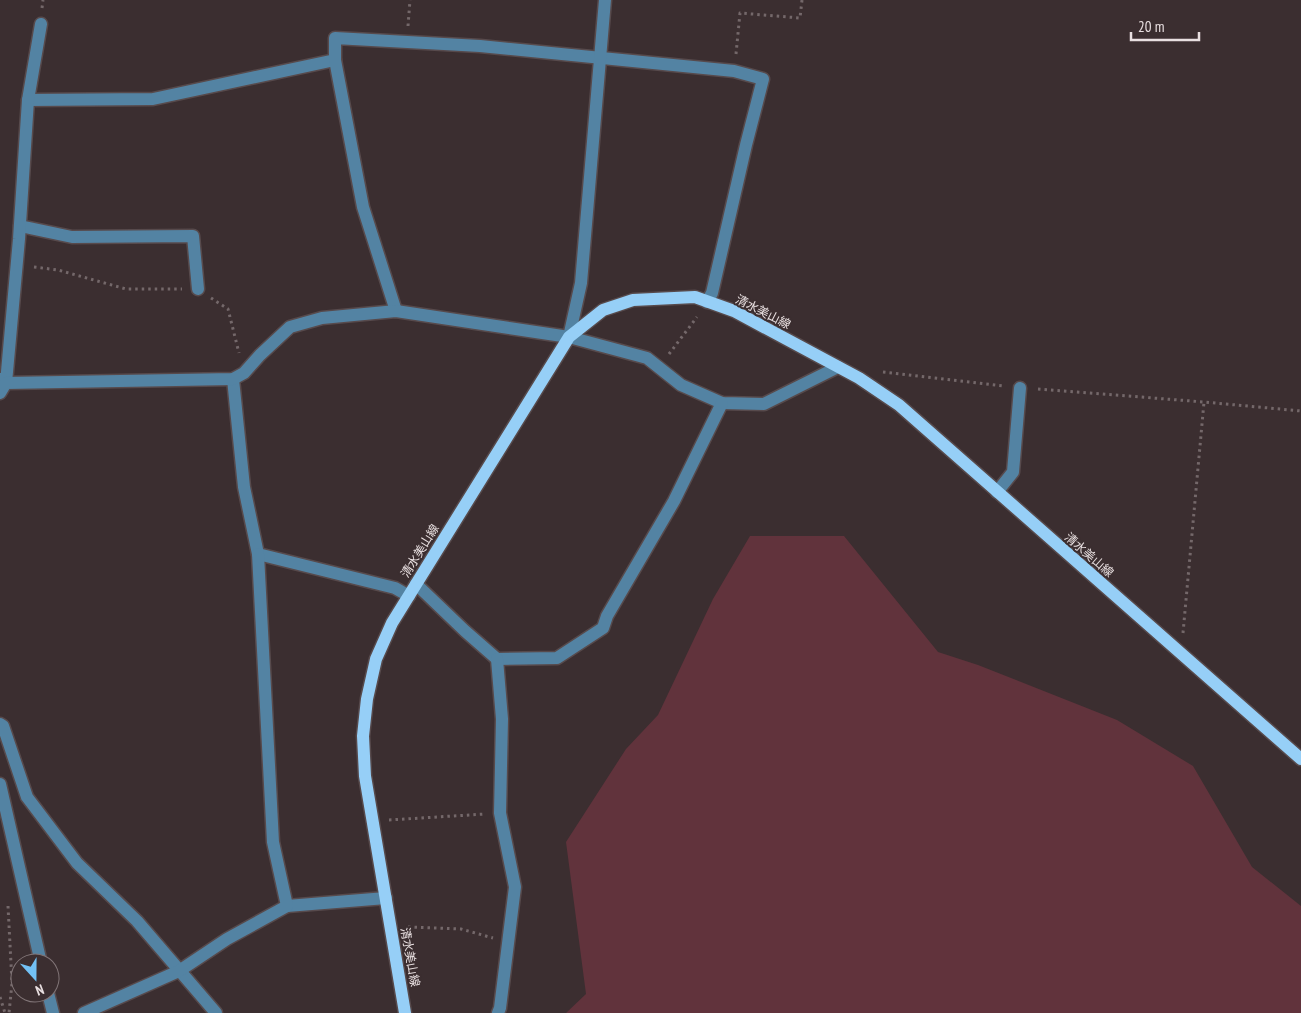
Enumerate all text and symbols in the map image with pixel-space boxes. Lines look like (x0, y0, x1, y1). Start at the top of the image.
scale bar (1131, 10, 1198, 42)
text: 20 m (1138, 17, 1164, 36)
street label: 清水美山線 (733, 291, 793, 332)
street label: 清水美山線 (397, 521, 442, 580)
street label: 清水美山線 (1062, 529, 1117, 580)
street label: 清水美山線 (398, 926, 423, 988)
north arrow (10, 953, 60, 1003)
text: N (33, 980, 46, 1000)

